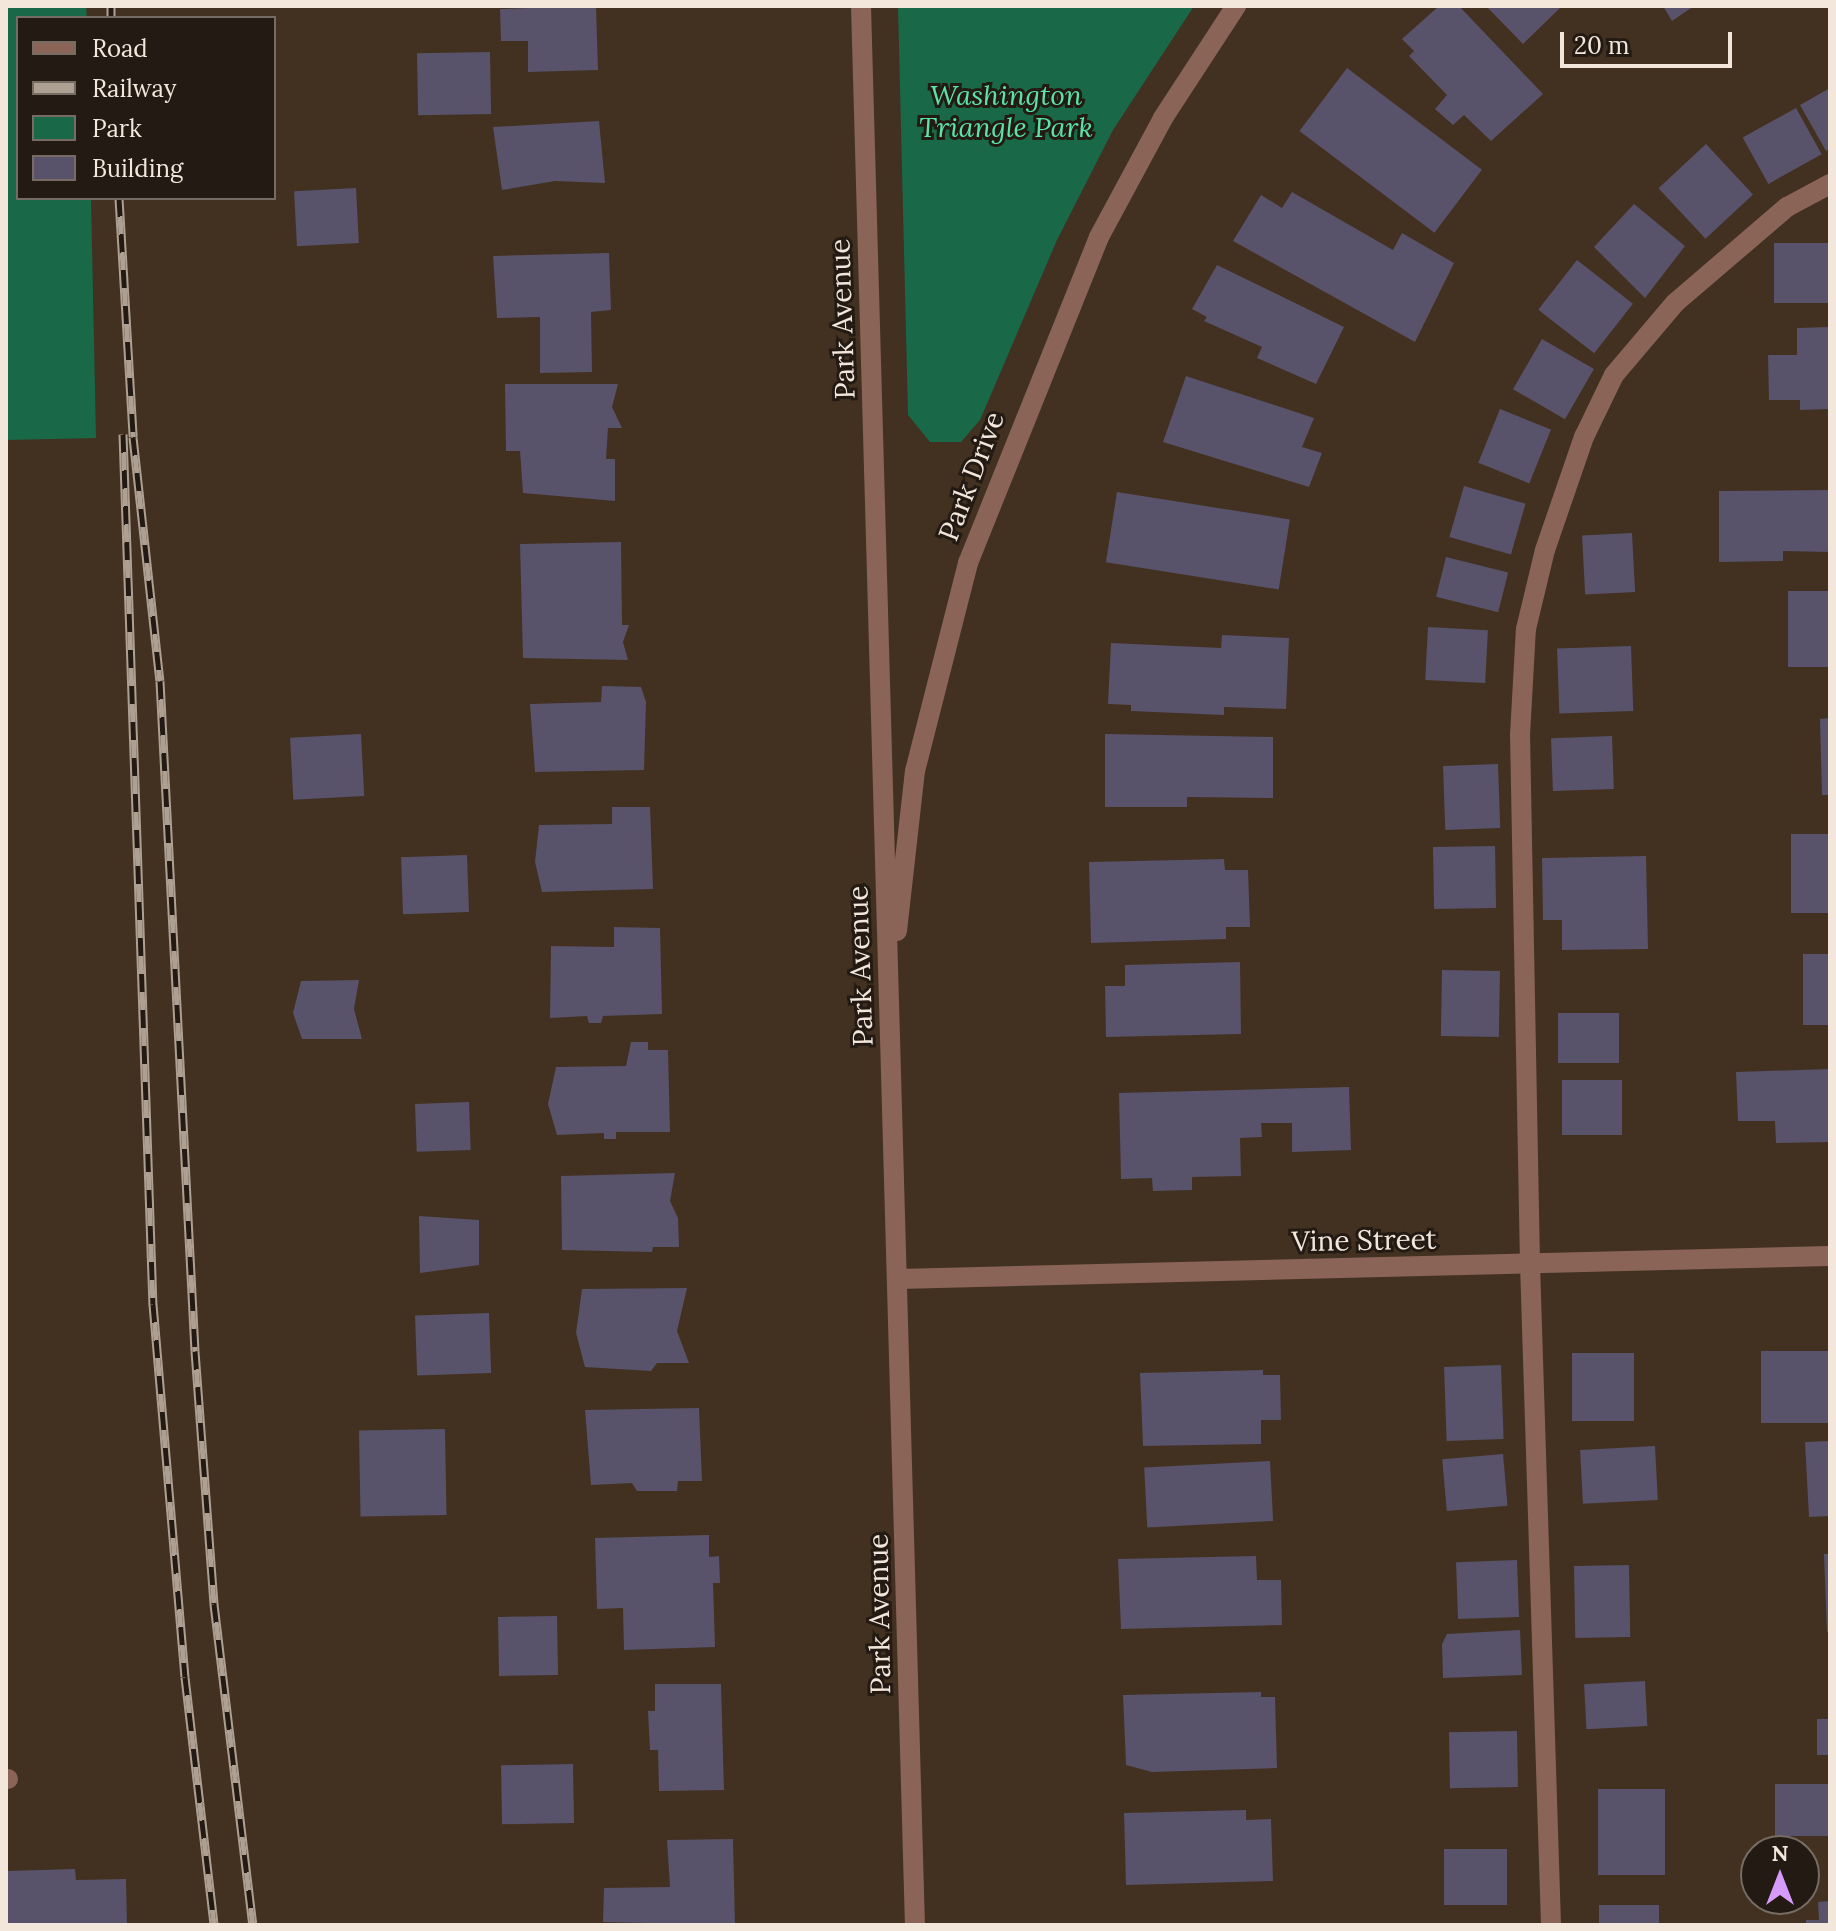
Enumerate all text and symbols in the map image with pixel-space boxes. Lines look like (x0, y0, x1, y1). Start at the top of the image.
legend (16, 16, 276, 200)
scale bar (1564, 16, 1736, 66)
text: 20 m (1574, 30, 1630, 61)
text: Road (92, 33, 148, 64)
text: Railway (92, 73, 176, 104)
park label: Washington Triangle Park (919, 78, 1093, 144)
text: Park (92, 113, 142, 144)
text: Building (92, 153, 183, 184)
street label: Park Avenue (822, 238, 862, 400)
street label: Park Drive (931, 407, 1011, 545)
street label: Park Avenue (840, 885, 880, 1047)
street label: Vine Street (1291, 1222, 1437, 1258)
street label: Park Avenue (861, 1533, 897, 1695)
north arrow (1740, 1835, 1820, 1915)
text: N (1771, 1839, 1789, 1867)

